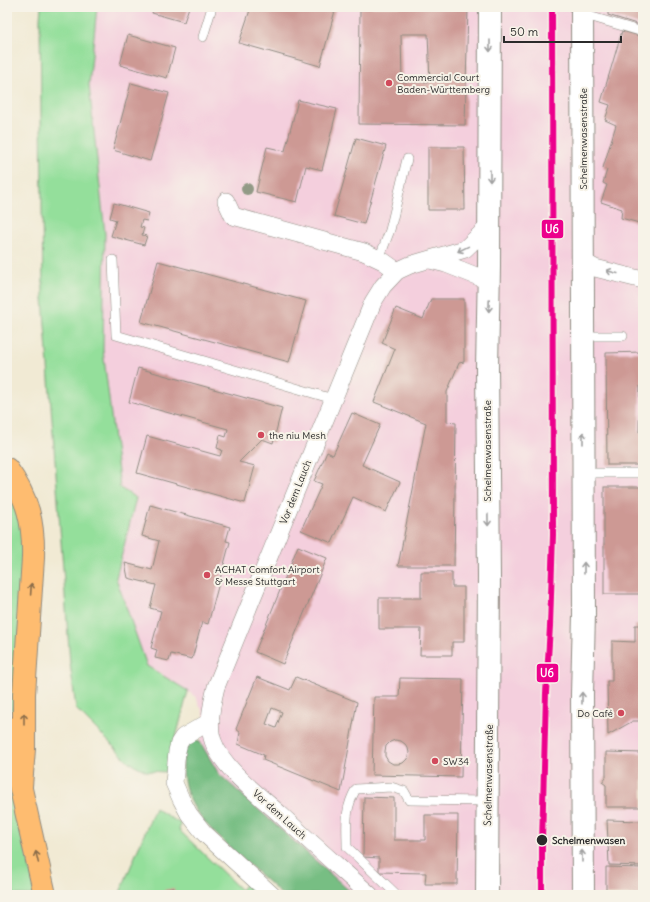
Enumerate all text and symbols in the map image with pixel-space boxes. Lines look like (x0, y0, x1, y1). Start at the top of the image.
scale bar (504, 18, 621, 44)
text: 50 m (510, 24, 539, 39)
one-way arrow (486, 39, 494, 52)
place label: Commercial Court Baden-Württemberg (397, 71, 490, 96)
marker: Commercial Court Baden-Württemberg (384, 78, 394, 88)
street label: Schelmenwasenstraße (577, 88, 590, 190)
one-way arrow (486, 169, 494, 182)
line badge: U6 (541, 219, 564, 239)
text: U6 (545, 222, 559, 236)
one-way arrow (457, 246, 469, 253)
one-way arrow (606, 268, 619, 276)
one-way arrow (485, 299, 492, 312)
street label: Schelmenwasenstraße (481, 400, 494, 502)
place label: the niu Mesh (269, 429, 326, 442)
marker: the niu Mesh (256, 430, 266, 440)
one-way arrow (579, 432, 587, 445)
street label: Vor dem Lauch (277, 458, 314, 526)
one-way arrow (484, 513, 492, 526)
one-way arrow (580, 562, 588, 575)
place label: ACHAT Comfort Airport & Messe Stuttgart (215, 563, 320, 588)
marker: ACHAT Comfort Airport & Messe Stuttgart (202, 570, 212, 580)
one-way arrow (28, 583, 35, 596)
line badge: U6 (536, 663, 559, 683)
text: U6 (540, 666, 554, 680)
one-way arrow (578, 692, 586, 705)
place label: Do Café (577, 707, 613, 720)
marker: Do Café (616, 708, 626, 718)
one-way arrow (20, 713, 28, 726)
street label: Schelmenwasenstraße (481, 724, 496, 826)
place label: SW34 (443, 755, 469, 768)
marker: SW34 (430, 756, 440, 766)
street label: Vor dem Lauch (250, 787, 309, 842)
marker: Schelmenwasen (535, 833, 549, 847)
place label: Schelmenwasen (552, 834, 625, 847)
one-way arrow (578, 850, 586, 863)
one-way arrow (32, 851, 40, 864)

